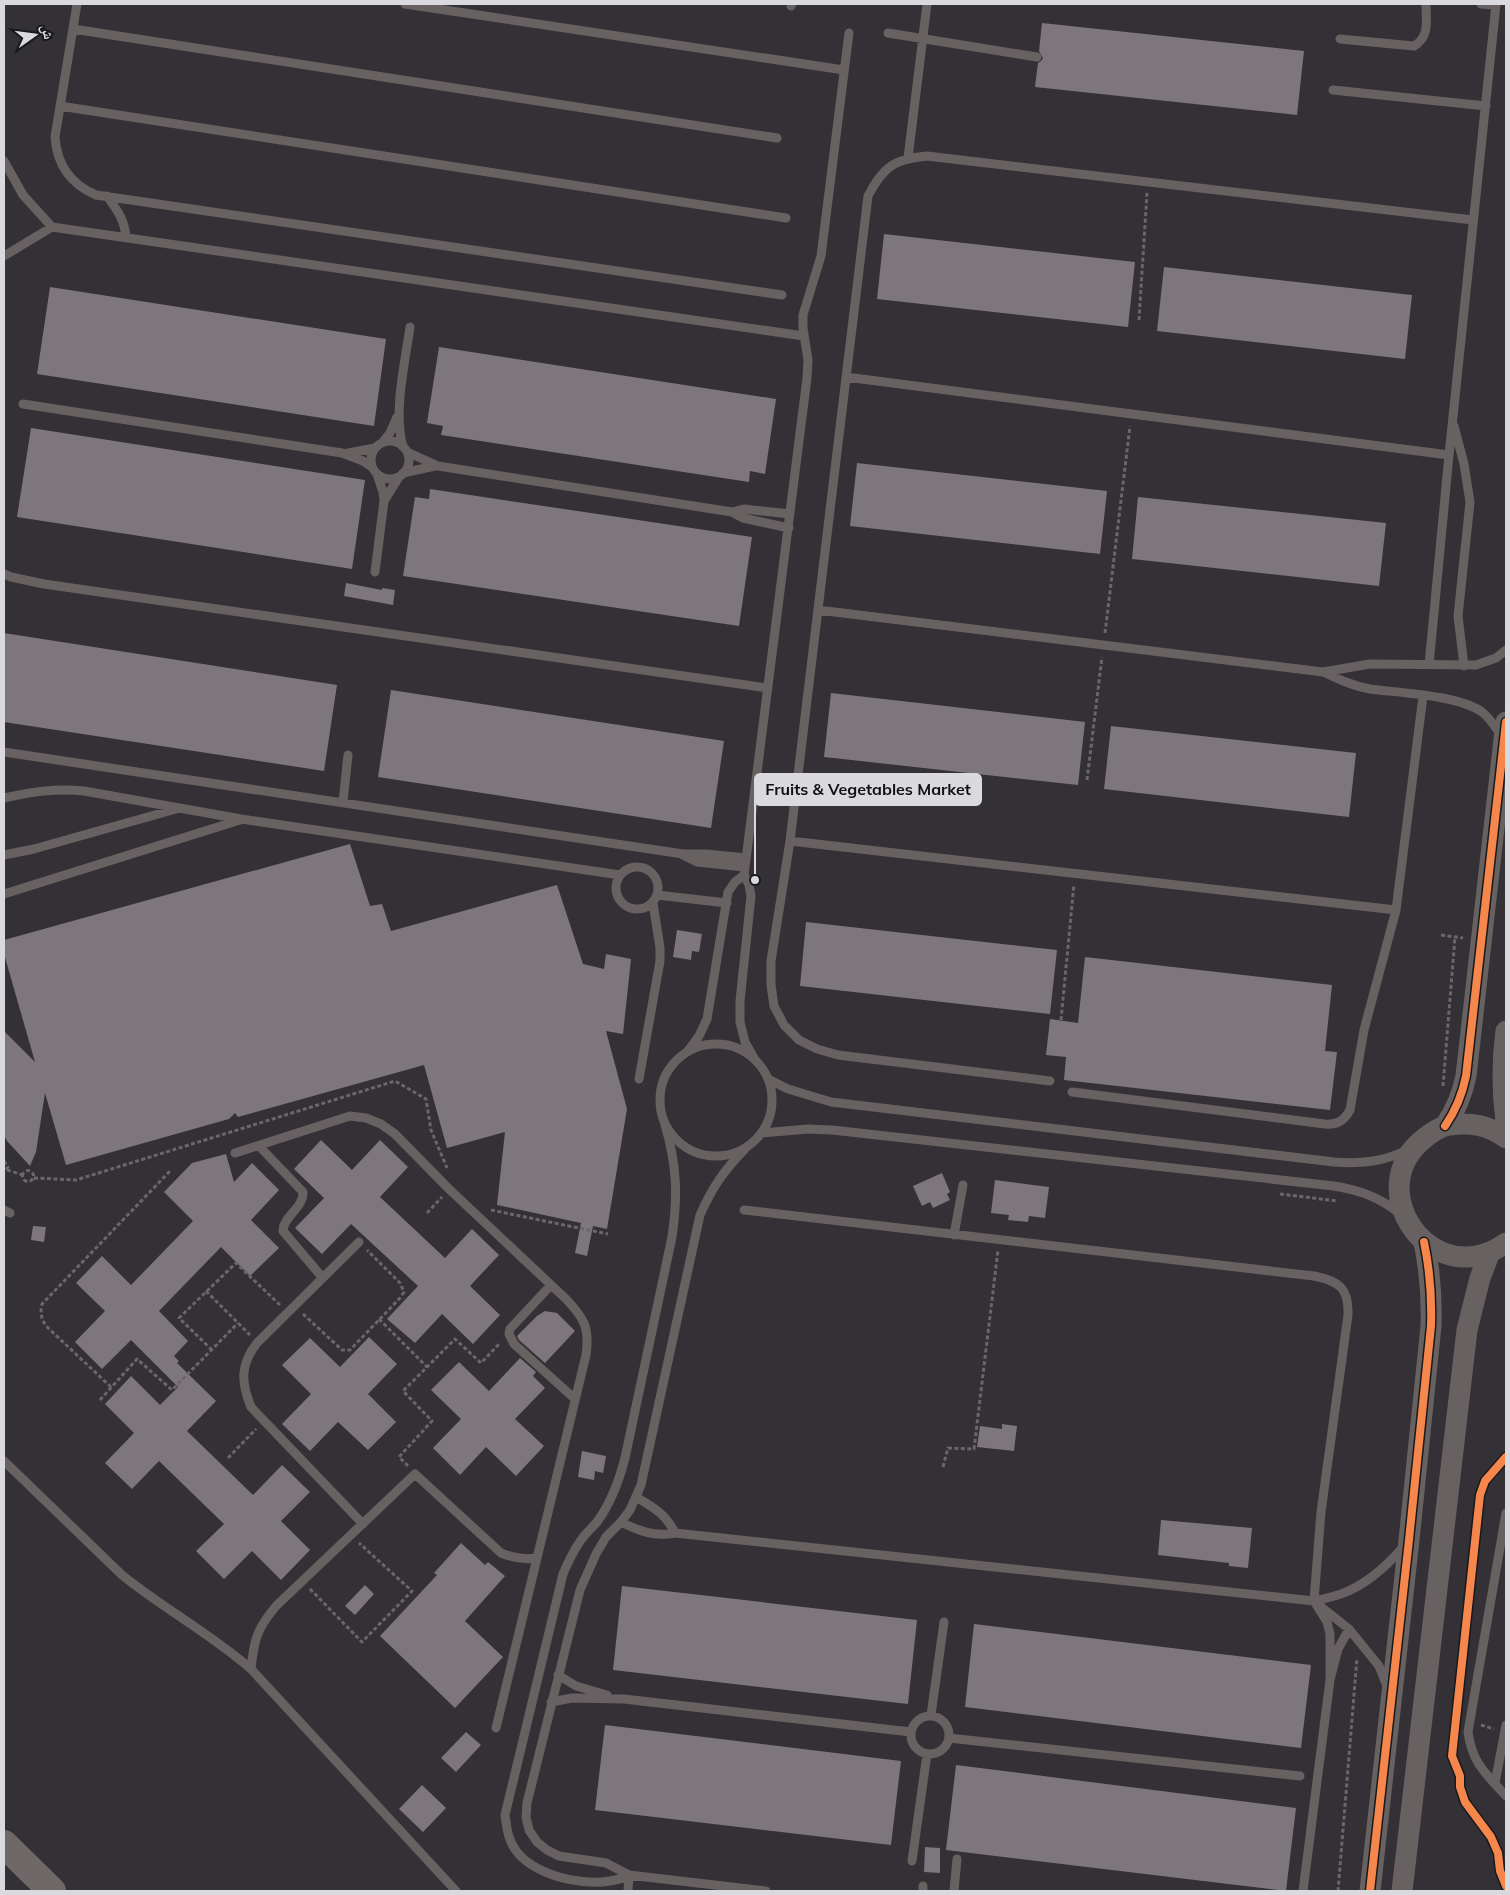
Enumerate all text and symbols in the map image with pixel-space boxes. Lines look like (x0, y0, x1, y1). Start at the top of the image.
north arrow (10, 10, 60, 60)
text: ش (37, 22, 58, 41)
callout: Fruits & Vegetables Market (755, 774, 981, 805)
text: Fruits & Vegetables Market (765, 779, 971, 799)

